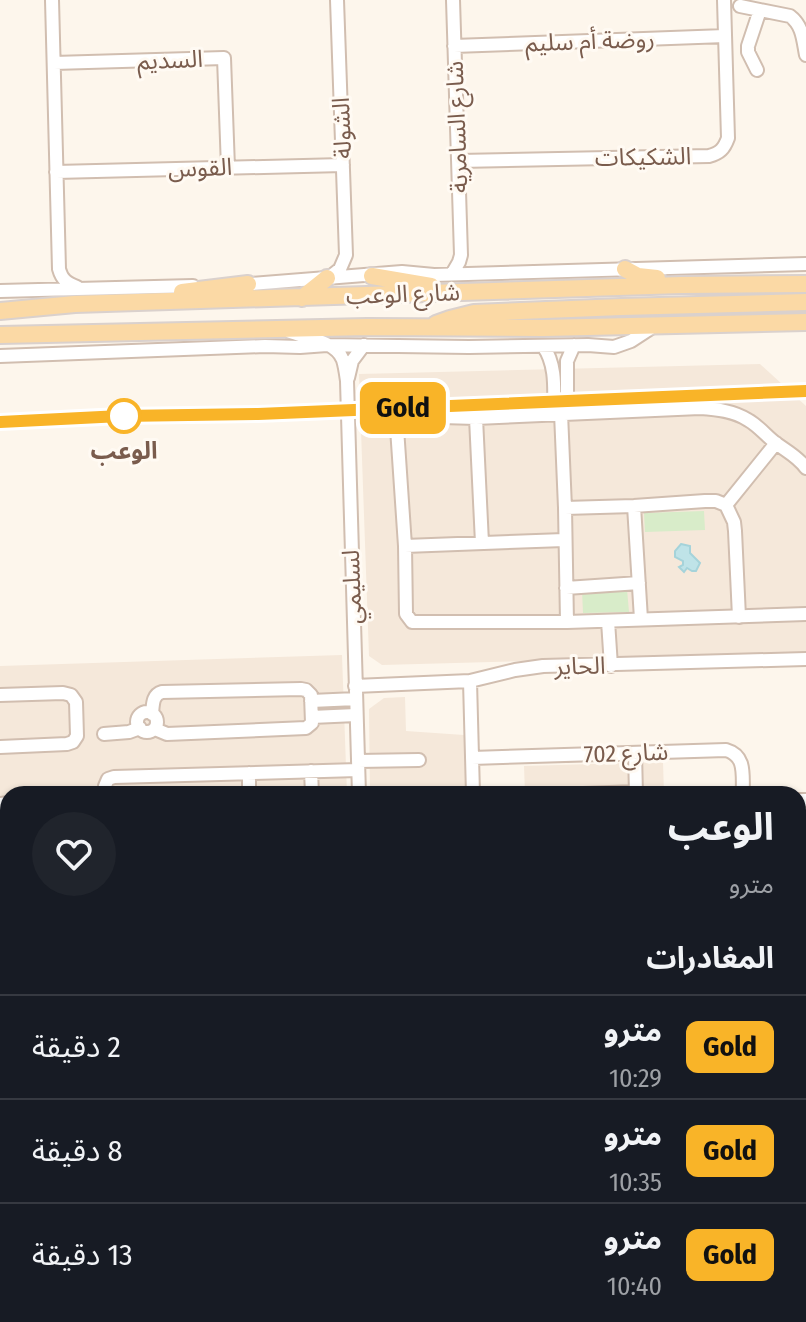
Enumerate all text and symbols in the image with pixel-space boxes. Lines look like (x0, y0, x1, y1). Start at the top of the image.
street label: روضة أم سليم (525, 23, 656, 61)
street label: السديم (137, 45, 203, 78)
street label: شارع السامرية (441, 60, 476, 193)
street label: الشولة (327, 97, 357, 159)
street label: الشكيكات (595, 142, 691, 172)
street label: القوس (167, 153, 233, 183)
street label: شارع الوعب (346, 278, 461, 313)
line badge: Gold (347, 382, 459, 434)
text: Gold (376, 391, 430, 424)
marker: الوعب (107, 399, 141, 433)
place label: الوعب (90, 437, 158, 466)
street label: لسليمي (337, 549, 372, 625)
street label: الحاير (553, 652, 606, 680)
street label: شارع 702 (583, 738, 669, 771)
text: الوعب (668, 804, 774, 850)
button: heart (32, 812, 116, 896)
text: مترو (729, 869, 774, 900)
text: المغادرات (646, 940, 774, 976)
text: مترو (604, 1013, 662, 1049)
text: 2 دقيقة (32, 1029, 121, 1065)
text: Gold (703, 1030, 757, 1063)
text: 10:29 (609, 1063, 662, 1094)
text: مترو (604, 1117, 662, 1153)
text: 8 دقيقة (32, 1133, 122, 1169)
text: Gold (703, 1134, 757, 1167)
text: 10:35 (609, 1167, 662, 1198)
text: مترو (604, 1221, 662, 1257)
text: 13 دقيقة (32, 1237, 133, 1273)
text: Gold (703, 1238, 757, 1271)
text: 10:40 (607, 1271, 662, 1302)

